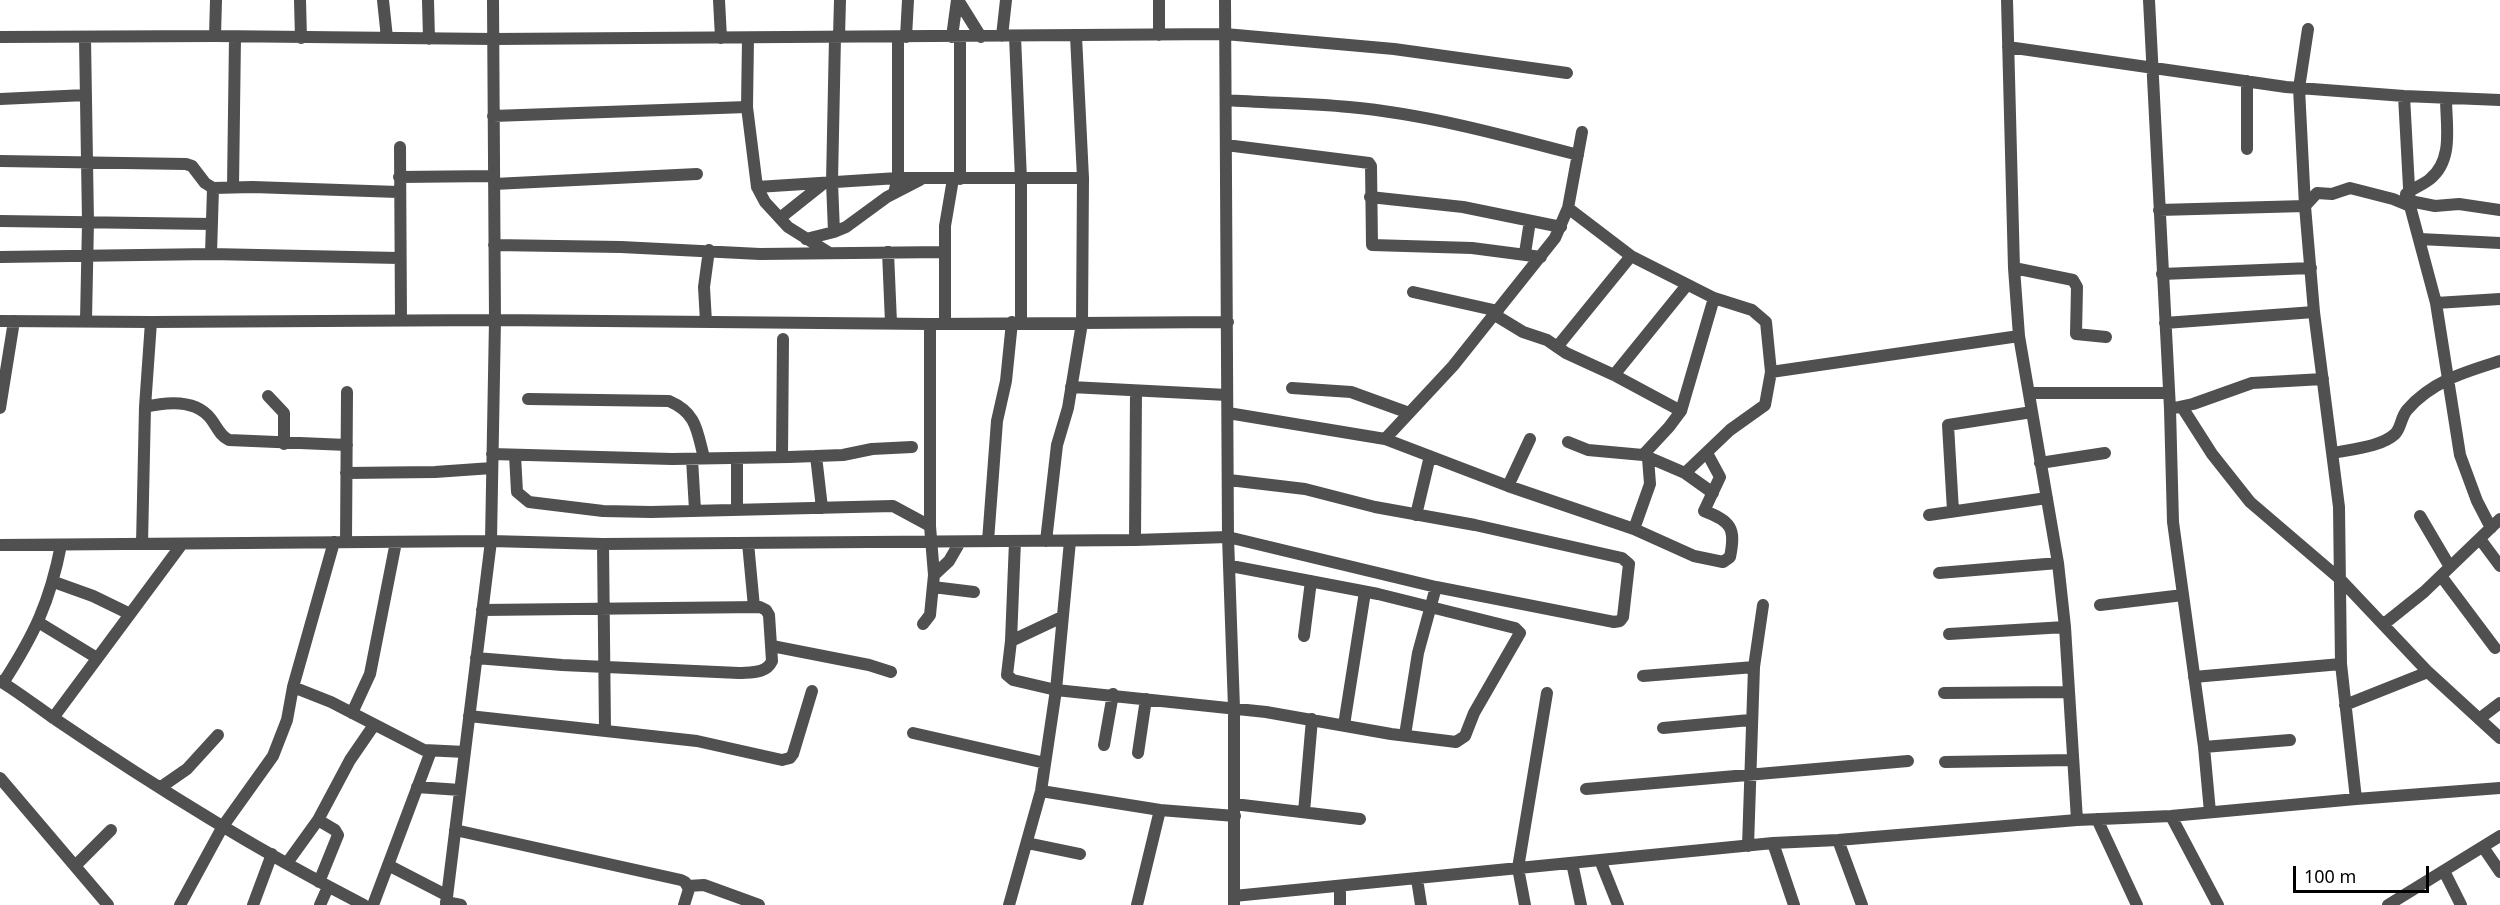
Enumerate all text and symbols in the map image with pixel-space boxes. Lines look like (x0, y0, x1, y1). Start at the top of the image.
scale bar (2296, 854, 2432, 892)
text: 100 m (2304, 864, 2356, 888)

